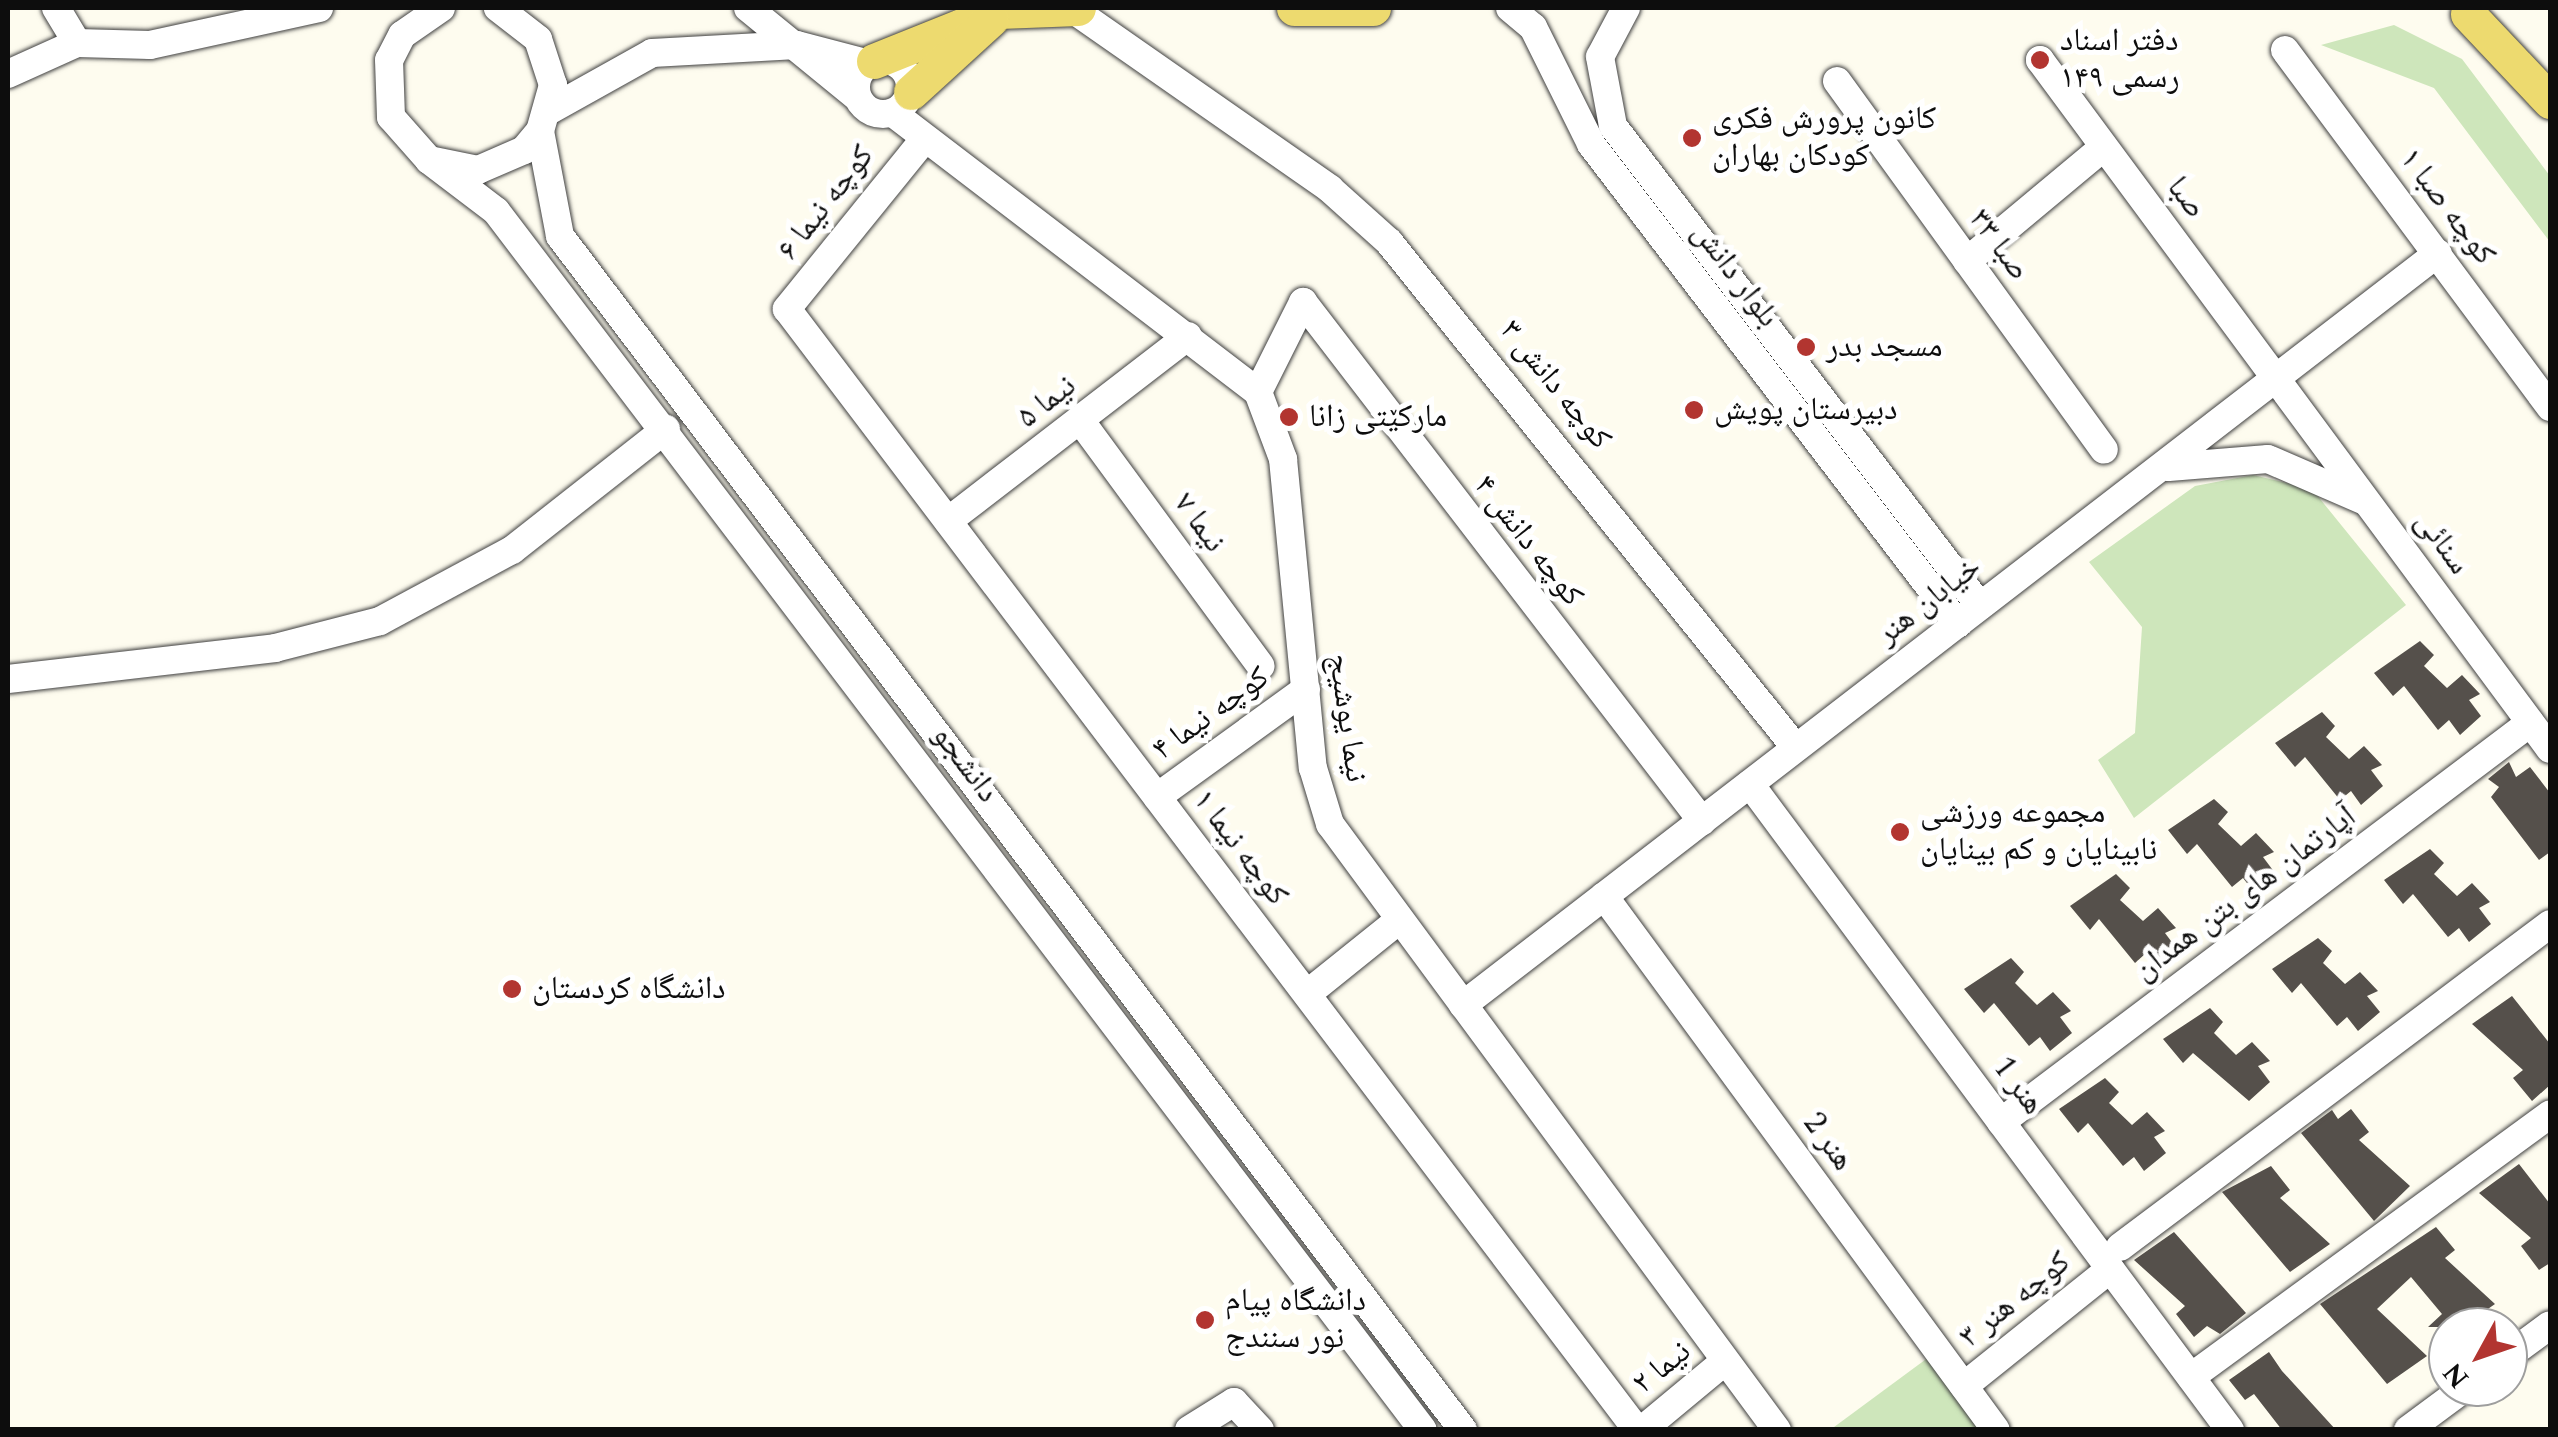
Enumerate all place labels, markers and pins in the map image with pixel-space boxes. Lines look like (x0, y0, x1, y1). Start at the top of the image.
place label: دفتر اسناد رسمی ۱۴۹ (2060, 23, 2180, 98)
marker: دفتر اسناد رسمی ۱۴۹ (2029, 49, 2051, 71)
place label: کانون پرورش فکری کودکان بهاران (1712, 101, 1936, 176)
marker: کانون پرورش فکری کودکان بهاران (1681, 127, 1703, 149)
place label: مسجد بدر (1826, 328, 1943, 366)
marker: مسجد بدر (1795, 336, 1817, 358)
place label: دبیرستان پویش (1714, 391, 1897, 429)
place label: مارکێتی زانا (1309, 398, 1447, 436)
marker: دبیرستان پویش (1683, 399, 1705, 421)
marker: مارکێتی زانا (1278, 406, 1300, 428)
place label: مجموعه ورزشی نابینایان و کم بینایان (1920, 795, 2157, 870)
marker: مجموعه ورزشی نابینایان و کم بینایان (1889, 821, 1911, 843)
place label: دانشگاه کردستان (532, 970, 726, 1008)
marker: دانشگاه کردستان (501, 978, 523, 1000)
place label: دانشگاه پیام نور سنندج (1225, 1283, 1366, 1358)
marker: دانشگاه پیام نور سنندج (1194, 1309, 1216, 1331)

